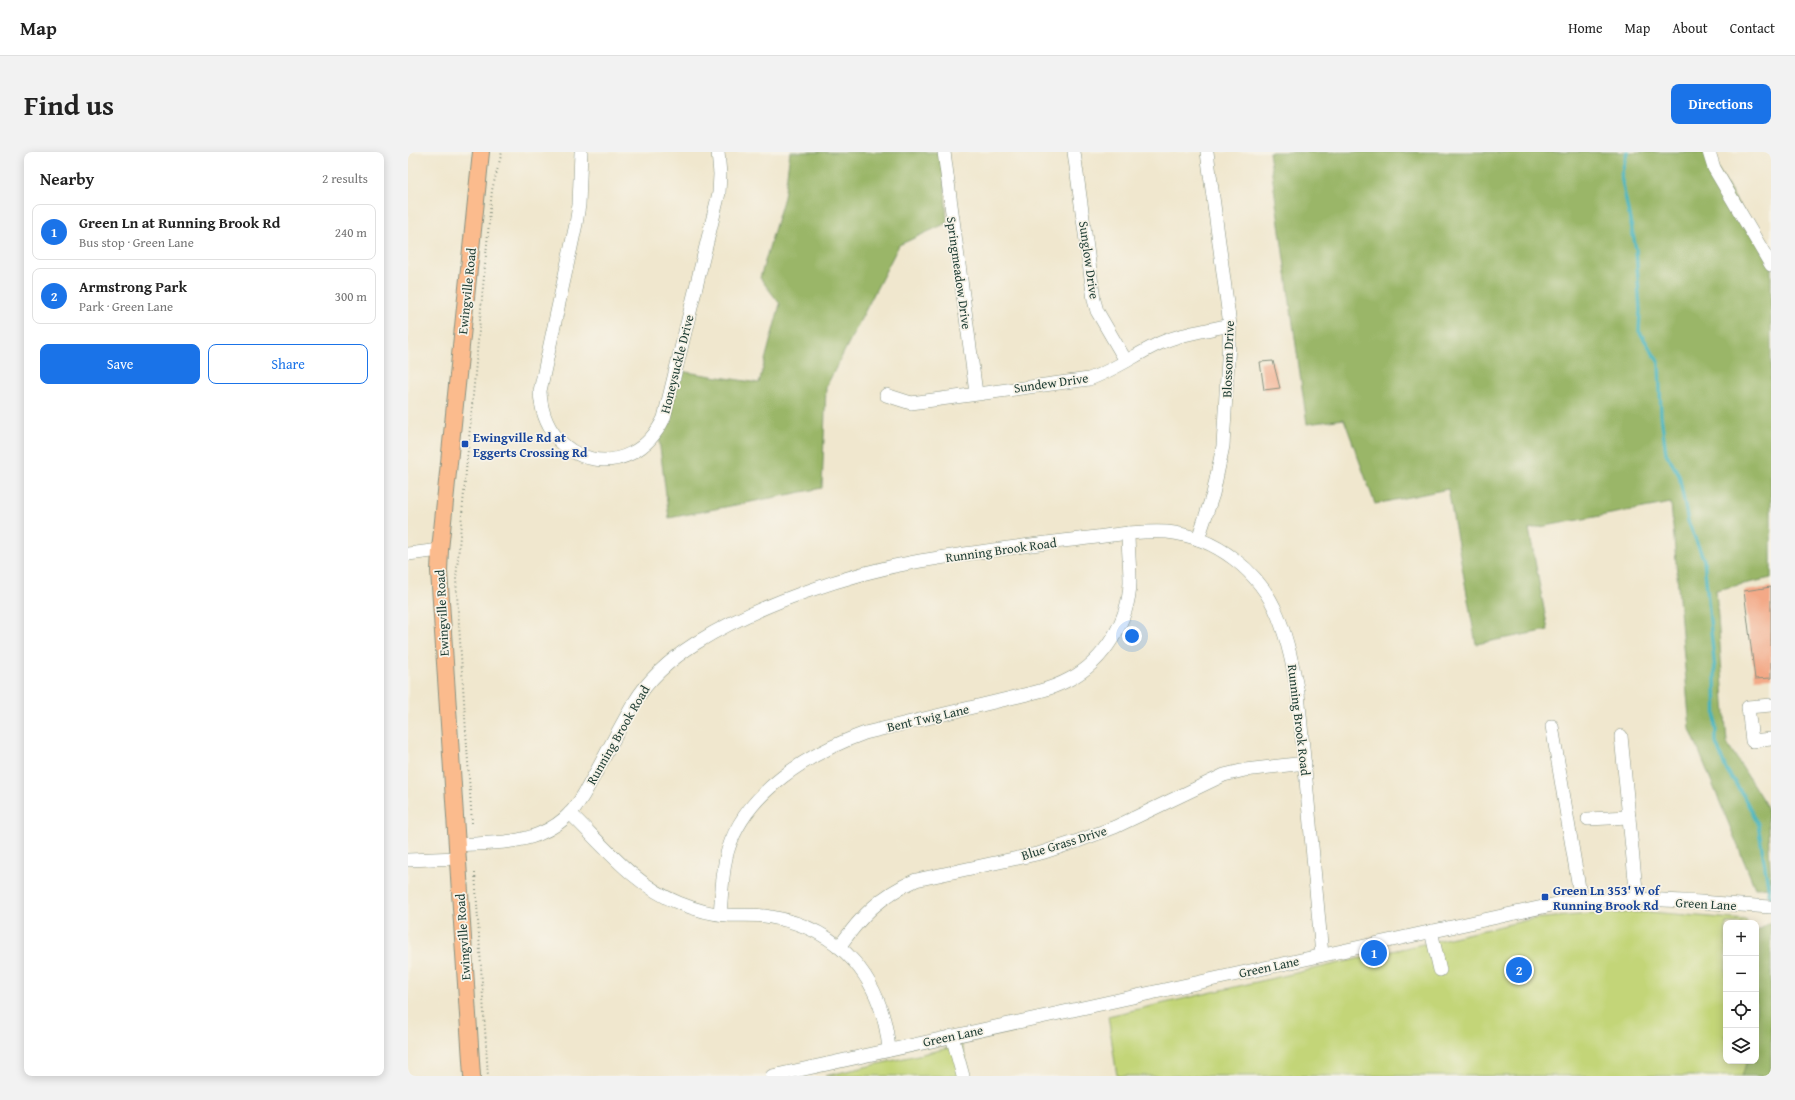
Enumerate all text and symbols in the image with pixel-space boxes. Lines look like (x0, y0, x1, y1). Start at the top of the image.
text: Map (20, 14, 57, 42)
text: Home (1568, 18, 1603, 38)
text: Map (1625, 18, 1650, 38)
text: About (1672, 18, 1708, 38)
text: Contact (1730, 18, 1775, 38)
text: Find us (24, 84, 114, 125)
button: Directions (1671, 84, 1771, 124)
text: Nearby (40, 166, 94, 191)
text: 2 results (322, 169, 368, 188)
text: Green Ln at Running Brook Rd (79, 212, 280, 233)
street label: Springmeadow Drive (942, 215, 976, 331)
street label: Sunglow Drive (1074, 220, 1104, 300)
text: 1 (51, 223, 57, 242)
text: 240 m (335, 223, 367, 242)
text: Bus stop · Green Lane (79, 233, 194, 252)
street label: Ewingville Road (453, 247, 481, 335)
text: Armstrong Park (79, 276, 187, 297)
text: 2 (51, 287, 57, 306)
text: 300 m (335, 287, 367, 306)
text: Park · Green Lane (79, 297, 173, 316)
street label: Honeysuckle Drive (656, 313, 698, 415)
street label: Blossom Drive (1217, 320, 1239, 398)
button: Save (40, 344, 200, 384)
button: Share (208, 344, 368, 384)
street label: Sundew Drive (1013, 368, 1089, 398)
place label: Ewingville Rd at Eggerts Crossing Rd (473, 428, 588, 462)
marker: Ewingville Rd at Eggerts Crossing Rd (460, 439, 470, 449)
street label: Running Brook Road (944, 533, 1058, 567)
street label: Ewingville Road (430, 569, 454, 657)
your location (1122, 626, 1142, 646)
street label: Running Brook Road (1283, 663, 1315, 777)
street label: Running Brook Road (582, 682, 654, 788)
street label: Bent Twig Lane (885, 699, 971, 737)
street label: Blue Grass Drive (1019, 821, 1109, 865)
place label: Green Ln 353' W of Running Brook Rd (1553, 881, 1661, 915)
marker: Green Ln 353' W of Running Brook Rd (1540, 892, 1550, 902)
street label: Ewingville Road (450, 893, 476, 981)
street label: Green Lane (1675, 893, 1737, 915)
map controls (1723, 920, 1759, 1064)
button: + (1723, 920, 1759, 956)
pin: 1 (1361, 938, 1387, 968)
street label: Green Lane (1237, 951, 1301, 983)
pin: 2 (1506, 955, 1532, 985)
button: − (1723, 956, 1759, 992)
button: locate (1723, 992, 1759, 1028)
street label: Green Lane (921, 1020, 985, 1052)
button: layers (1723, 1028, 1759, 1064)

